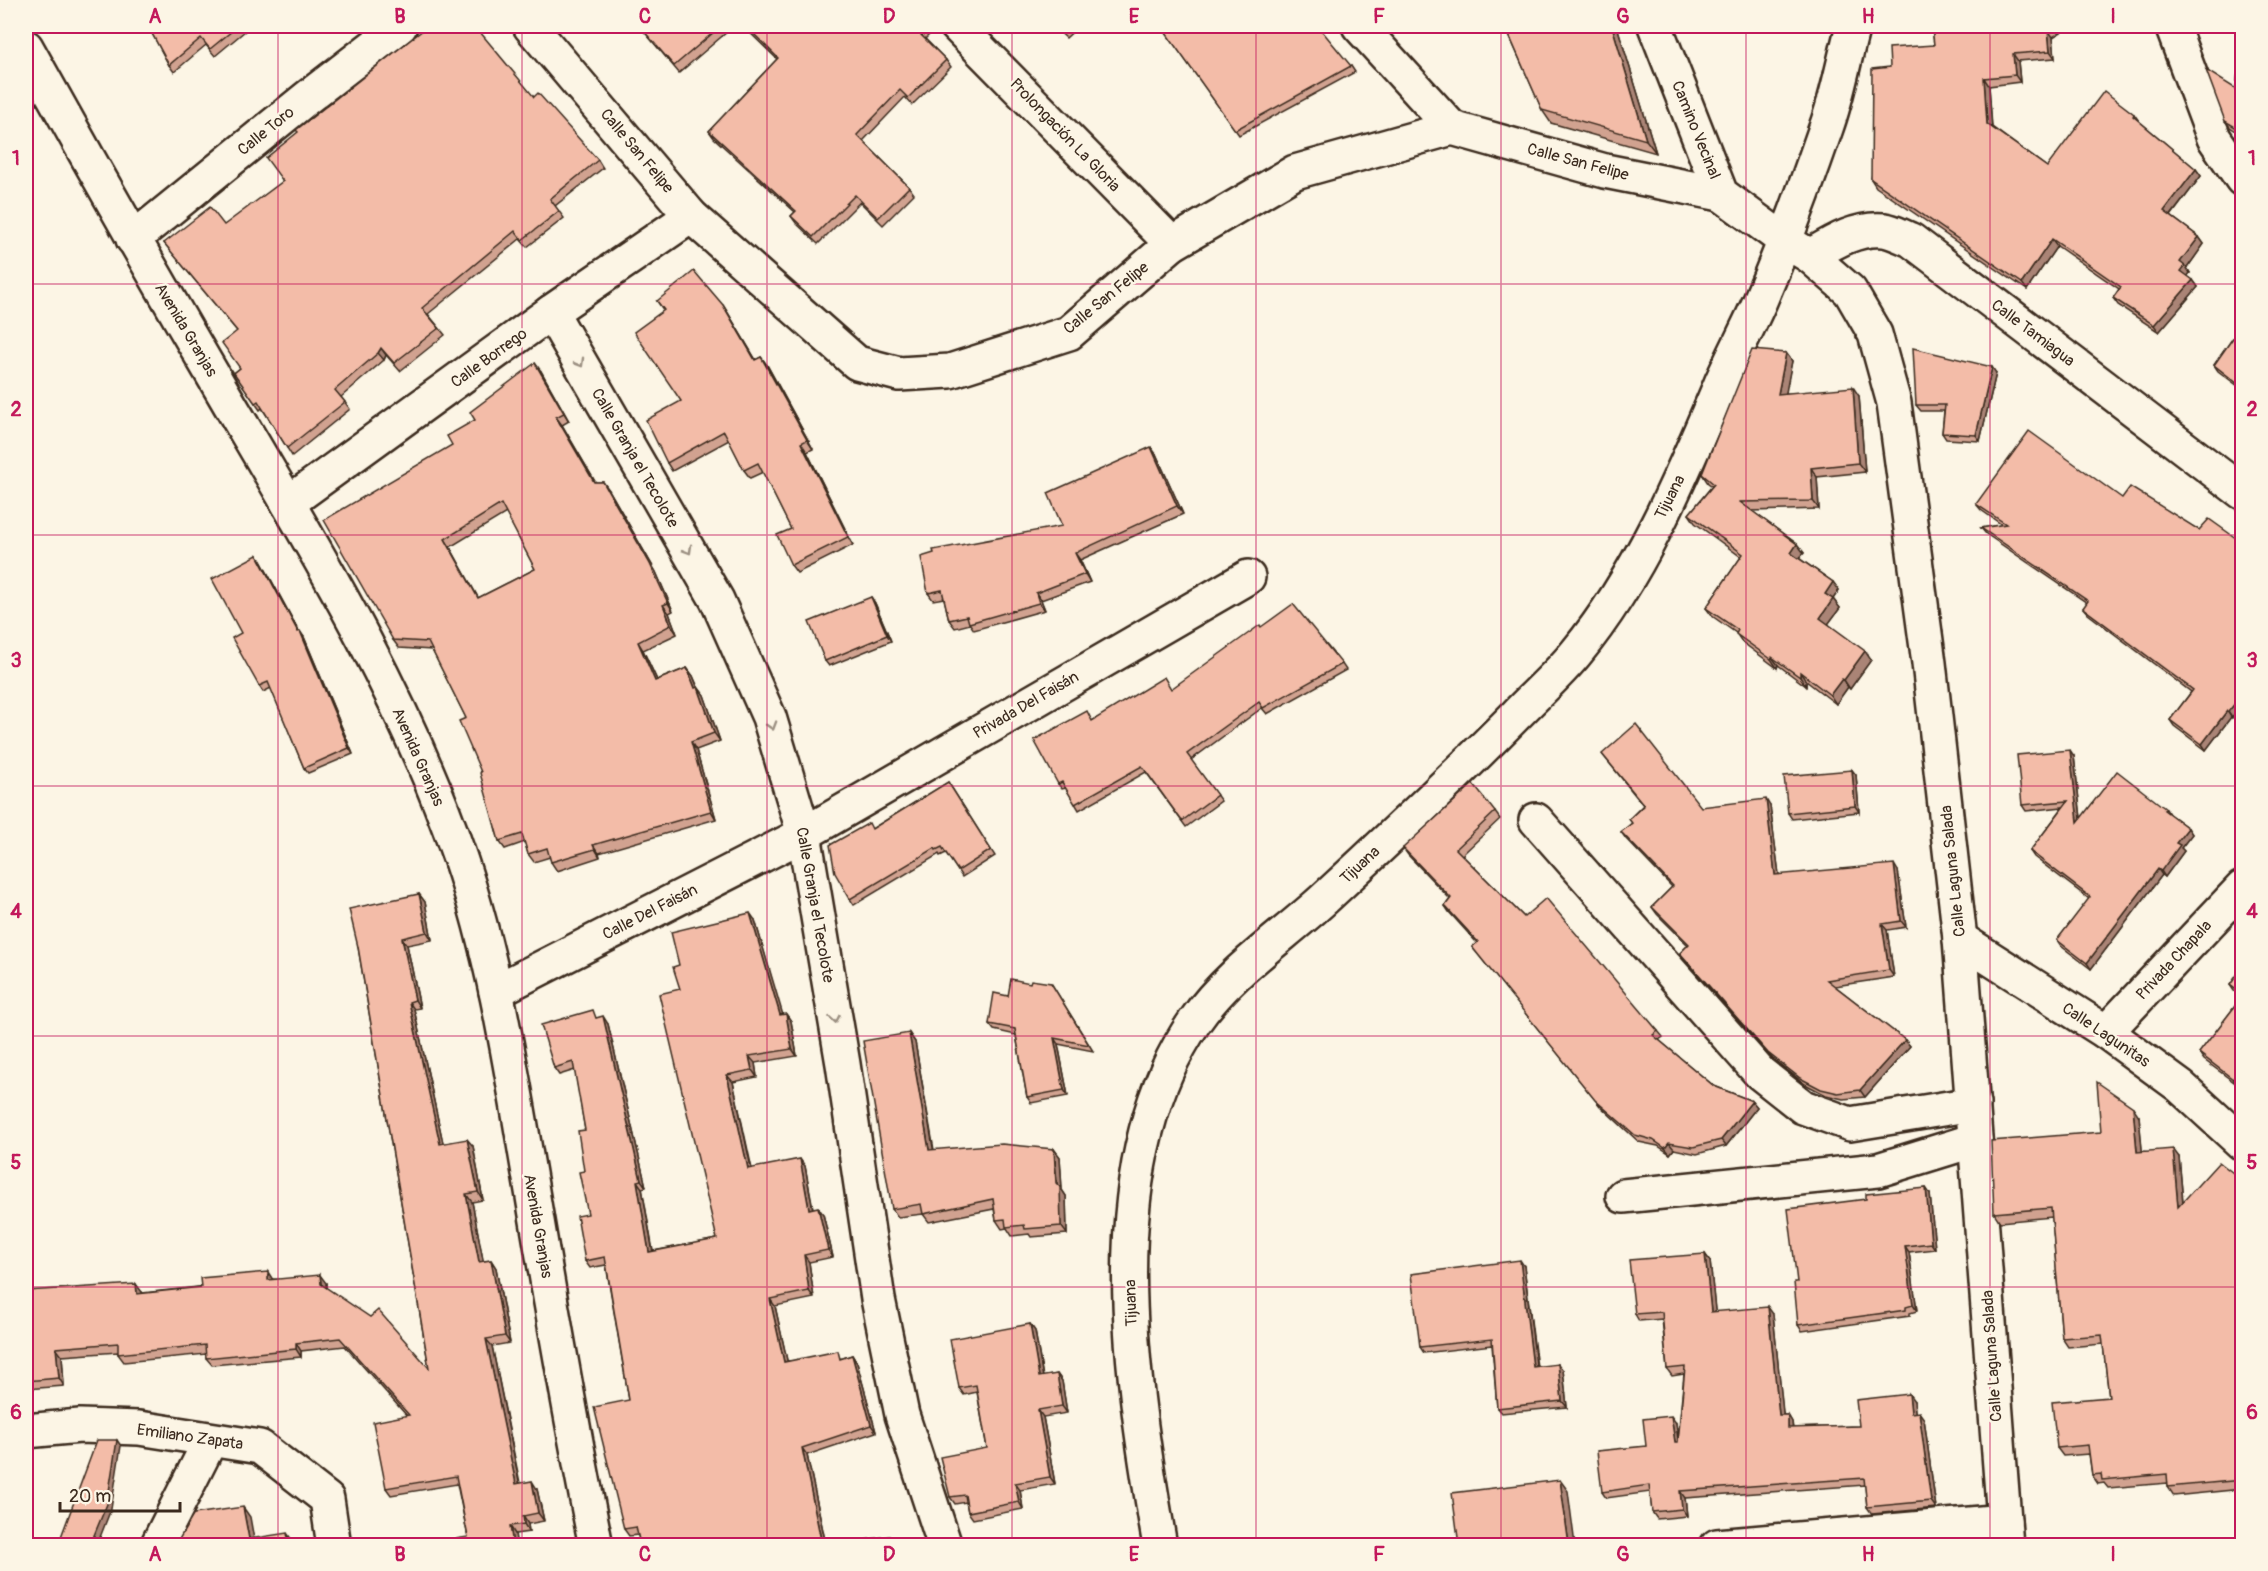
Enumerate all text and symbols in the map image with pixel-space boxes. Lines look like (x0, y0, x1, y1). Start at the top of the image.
text: A (149, 4, 162, 29)
text: B (394, 4, 406, 29)
text: C (639, 4, 651, 29)
text: D (883, 4, 896, 29)
text: E (1129, 4, 1140, 29)
text: F (1373, 4, 1385, 29)
text: G (1616, 4, 1630, 29)
text: H (1862, 4, 1875, 29)
text: I (2110, 4, 2116, 29)
street label: Prolongación La Gloria (1006, 74, 1124, 196)
street label: Camino Vecinal (1667, 78, 1725, 182)
street label: Calle Toro (234, 102, 299, 160)
street label: Calle San Felipe (596, 105, 678, 197)
street label: Calle San Felipe (1525, 139, 1631, 185)
text: 1 (12, 146, 20, 171)
text: 1 (2248, 146, 2256, 171)
street label: Calle San Felipe (1059, 257, 1153, 339)
street label: Avenida Granjas (150, 280, 222, 380)
street label: Calle Tamiagua (1987, 295, 2079, 371)
street label: Calle Borrego (447, 323, 531, 392)
one-way arrow (573, 357, 585, 367)
street label: Calle Granja el Tecolote (587, 385, 683, 531)
text: 2 (10, 397, 22, 422)
text: 2 (2246, 397, 2258, 422)
street label: Tijuana (1650, 472, 1690, 522)
one-way arrow (681, 544, 692, 554)
text: 3 (10, 648, 22, 673)
text: 3 (2246, 648, 2258, 673)
street label: Privada Del Faisán (970, 667, 1082, 743)
street label: Avenida Granjas (387, 705, 449, 809)
one-way arrow (765, 720, 777, 731)
street label: Calle Laguna Salada (1936, 804, 1970, 938)
street label: Calle Granja el Tecolote (791, 826, 839, 984)
street label: Tijuana (1336, 842, 1384, 888)
street label: Calle Del Faisán (599, 879, 701, 945)
text: 4 (10, 899, 22, 924)
text: 4 (2246, 899, 2258, 924)
street label: Privada Chapala (2132, 916, 2216, 1004)
street label: Calle Lagunitas (2058, 998, 2154, 1072)
one-way arrow (829, 1014, 841, 1023)
text: 5 (11, 1150, 22, 1175)
text: 5 (2247, 1150, 2258, 1175)
street label: Avenida Granjas (519, 1172, 557, 1280)
street label: Tijuana (1120, 1279, 1142, 1327)
street label: Calle Laguna Salada (1977, 1289, 2007, 1423)
text: 6 (10, 1400, 22, 1425)
text: 6 (2246, 1400, 2258, 1425)
street label: Emiliano Zapata (136, 1420, 244, 1454)
scale bar (60, 1475, 180, 1513)
text: 20 m (69, 1485, 111, 1508)
text: A (149, 1542, 162, 1567)
text: B (394, 1542, 406, 1567)
text: C (639, 1542, 651, 1567)
text: D (883, 1542, 896, 1567)
text: E (1129, 1542, 1140, 1567)
text: F (1373, 1542, 1385, 1567)
text: G (1616, 1542, 1630, 1567)
text: H (1862, 1542, 1875, 1567)
text: I (2110, 1542, 2116, 1567)

